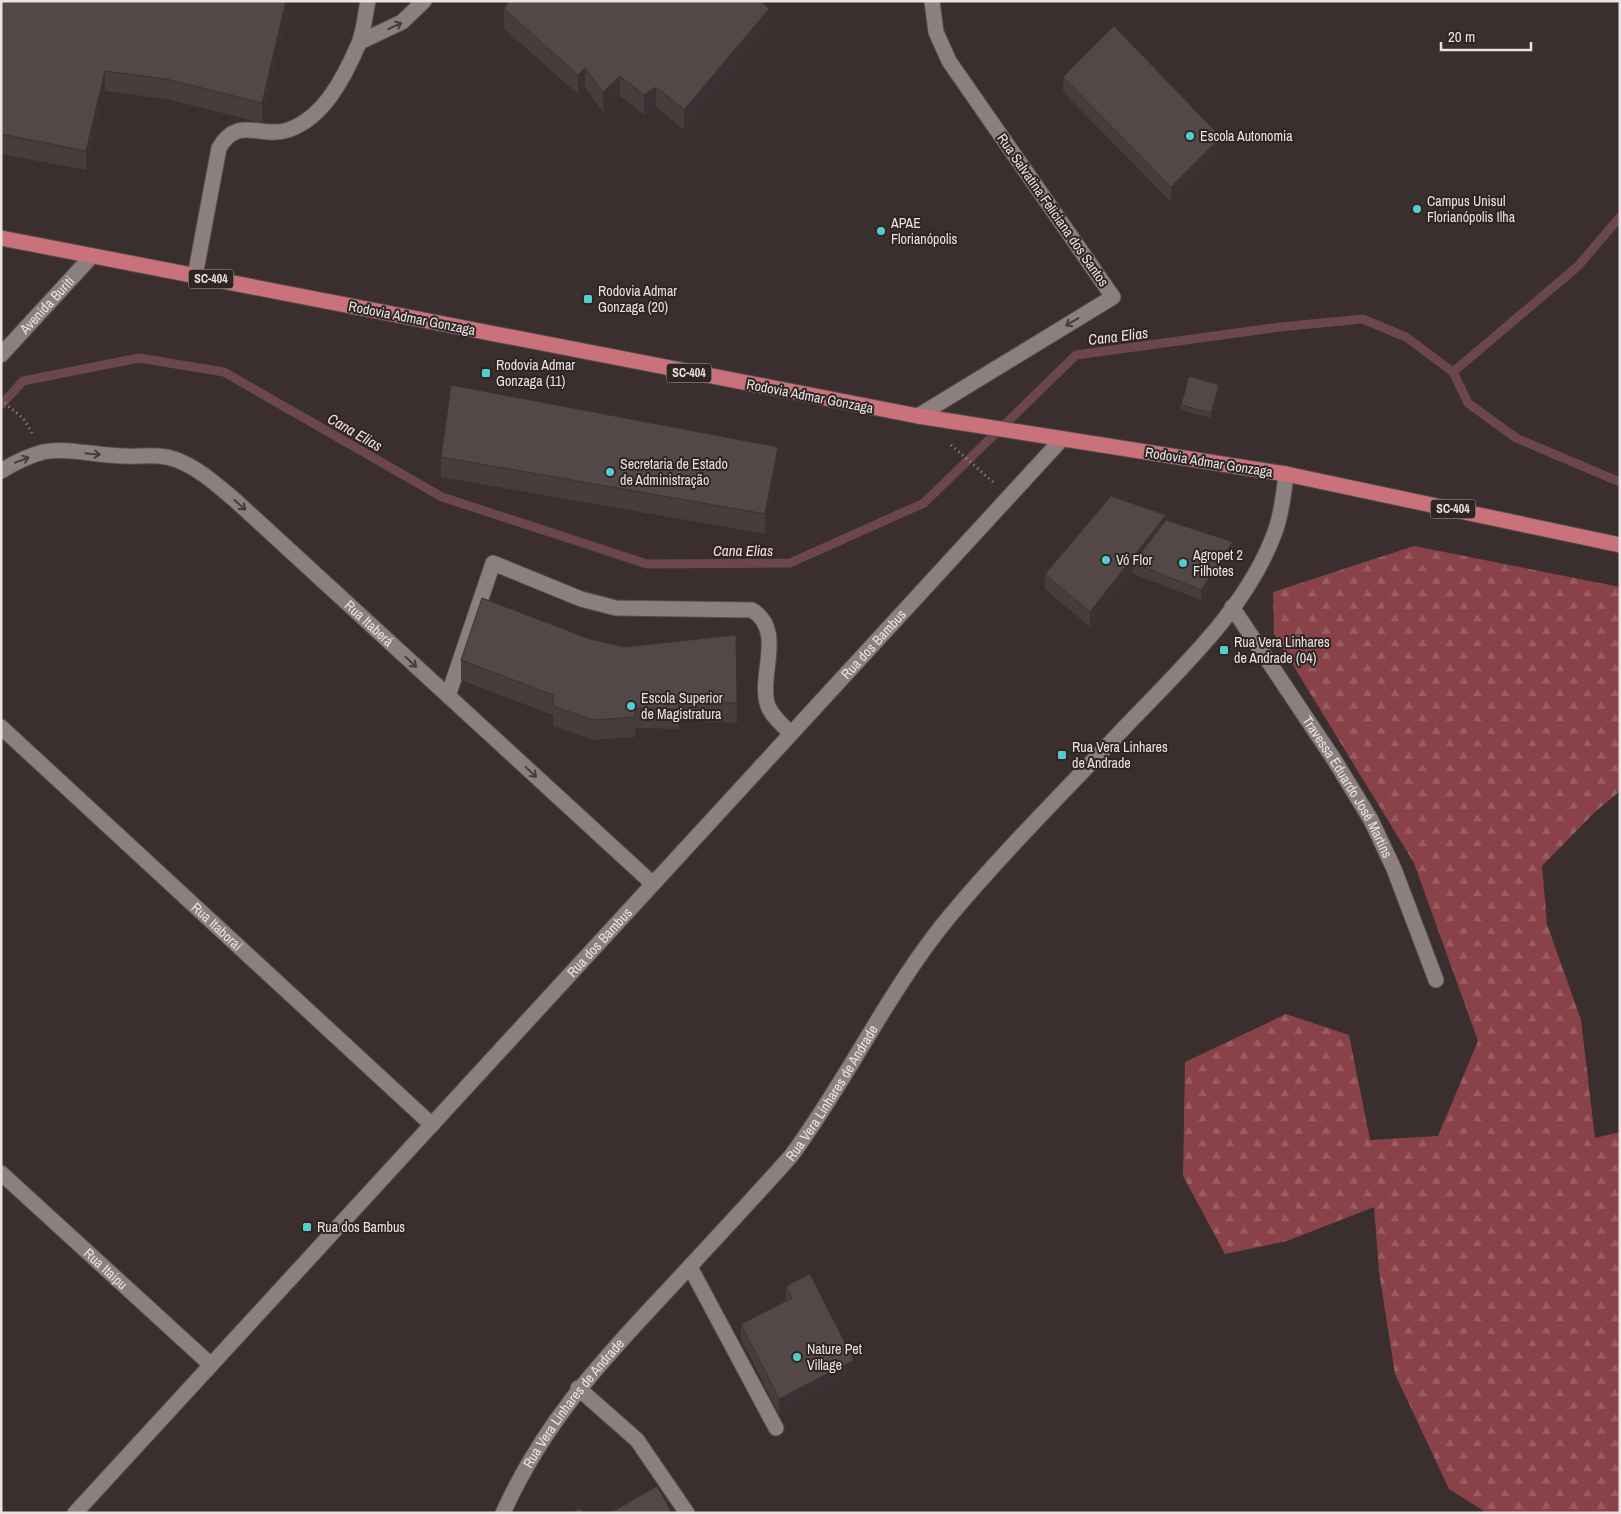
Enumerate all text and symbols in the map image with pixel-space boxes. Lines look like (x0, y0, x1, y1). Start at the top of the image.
one-way arrow (387, 20, 402, 30)
scale bar (1441, 20, 1531, 52)
text: 20 m (1448, 26, 1475, 47)
place label: Escola Autonomia (1200, 127, 1293, 145)
street label: Rua Salvatina Feliciana dos Santos (993, 130, 1113, 290)
marker: Escola Autonomia (1184, 130, 1196, 142)
place label: Campus Unisul Florianópolis Ilha (1427, 192, 1516, 226)
marker: Campus Unisul Florianópolis Ilha (1411, 203, 1423, 215)
place label: APAE Florianópolis (890, 214, 958, 248)
marker: APAE Florianópolis (875, 225, 887, 237)
road number: SC-404 (188, 270, 234, 288)
street label: Avenida Buriti (15, 272, 78, 339)
place label: Rodovia Admar Gonzaga (20) (598, 282, 677, 316)
marker: Rodovia Admar Gonzaga (20) (582, 293, 594, 305)
street label: Rodovia Admar Gonzaga (347, 297, 478, 339)
one-way arrow (1065, 317, 1079, 327)
water label: Cana Elias (1087, 322, 1149, 350)
place label: Rodovia Admar Gonzaga (11) (496, 356, 575, 390)
road number: SC-404 (666, 363, 712, 382)
marker: Rodovia Admar Gonzaga (11) (480, 367, 492, 379)
street label: Rodovia Admar Gonzaga (745, 375, 876, 417)
water label: Cana Elias (324, 408, 386, 456)
street label: Rodovia Admar Gonzaga (1144, 443, 1275, 481)
one-way arrow (85, 449, 101, 459)
one-way arrow (14, 455, 29, 464)
place label: Secretaria de Estado de Administração (620, 455, 728, 489)
marker: Secretaria de Estado de Administração (604, 466, 616, 478)
one-way arrow (234, 499, 247, 511)
road number: SC-404 (1430, 499, 1476, 518)
water label: Cana Elias (713, 540, 773, 561)
place label: Agropet 2 Filhotes (1192, 546, 1243, 580)
place label: Vó Flor (1116, 551, 1153, 569)
marker: Vó Flor (1100, 554, 1112, 566)
marker: Agropet 2 Filhotes (1177, 557, 1189, 569)
street label: Rua Itaberá (341, 596, 398, 651)
street label: Rua dos Bambus (837, 605, 910, 683)
place label: Rua Vera Linhares de Andrade (04) (1234, 633, 1330, 667)
marker: Rua Vera Linhares de Andrade (04) (1218, 644, 1230, 656)
one-way arrow (405, 656, 418, 668)
place label: Escola Superior de Magistratura (641, 689, 723, 723)
marker: Escola Superior de Magistratura (625, 700, 637, 712)
street label: Travessa Eduardo José Martins (1298, 712, 1397, 861)
place label: Rua Vera Linhares de Andrade (1072, 738, 1168, 772)
marker: Rua Vera Linhares de Andrade (1056, 749, 1068, 761)
one-way arrow (525, 766, 538, 778)
street label: Rua Itaboraí (188, 898, 247, 955)
street label: Rua dos Bambus (563, 904, 636, 981)
street label: Rua Vera Linhares de Andrade (782, 1021, 882, 1164)
place label: Rua dos Bambus (317, 1218, 405, 1236)
marker: Rua dos Bambus (301, 1221, 313, 1233)
street label: Rua Itaipu (80, 1244, 131, 1293)
street label: Rua Vera Linhares de Andrade (519, 1335, 628, 1471)
place label: Nature Pet Village (807, 1340, 862, 1374)
marker: Nature Pet Village (791, 1351, 803, 1363)

